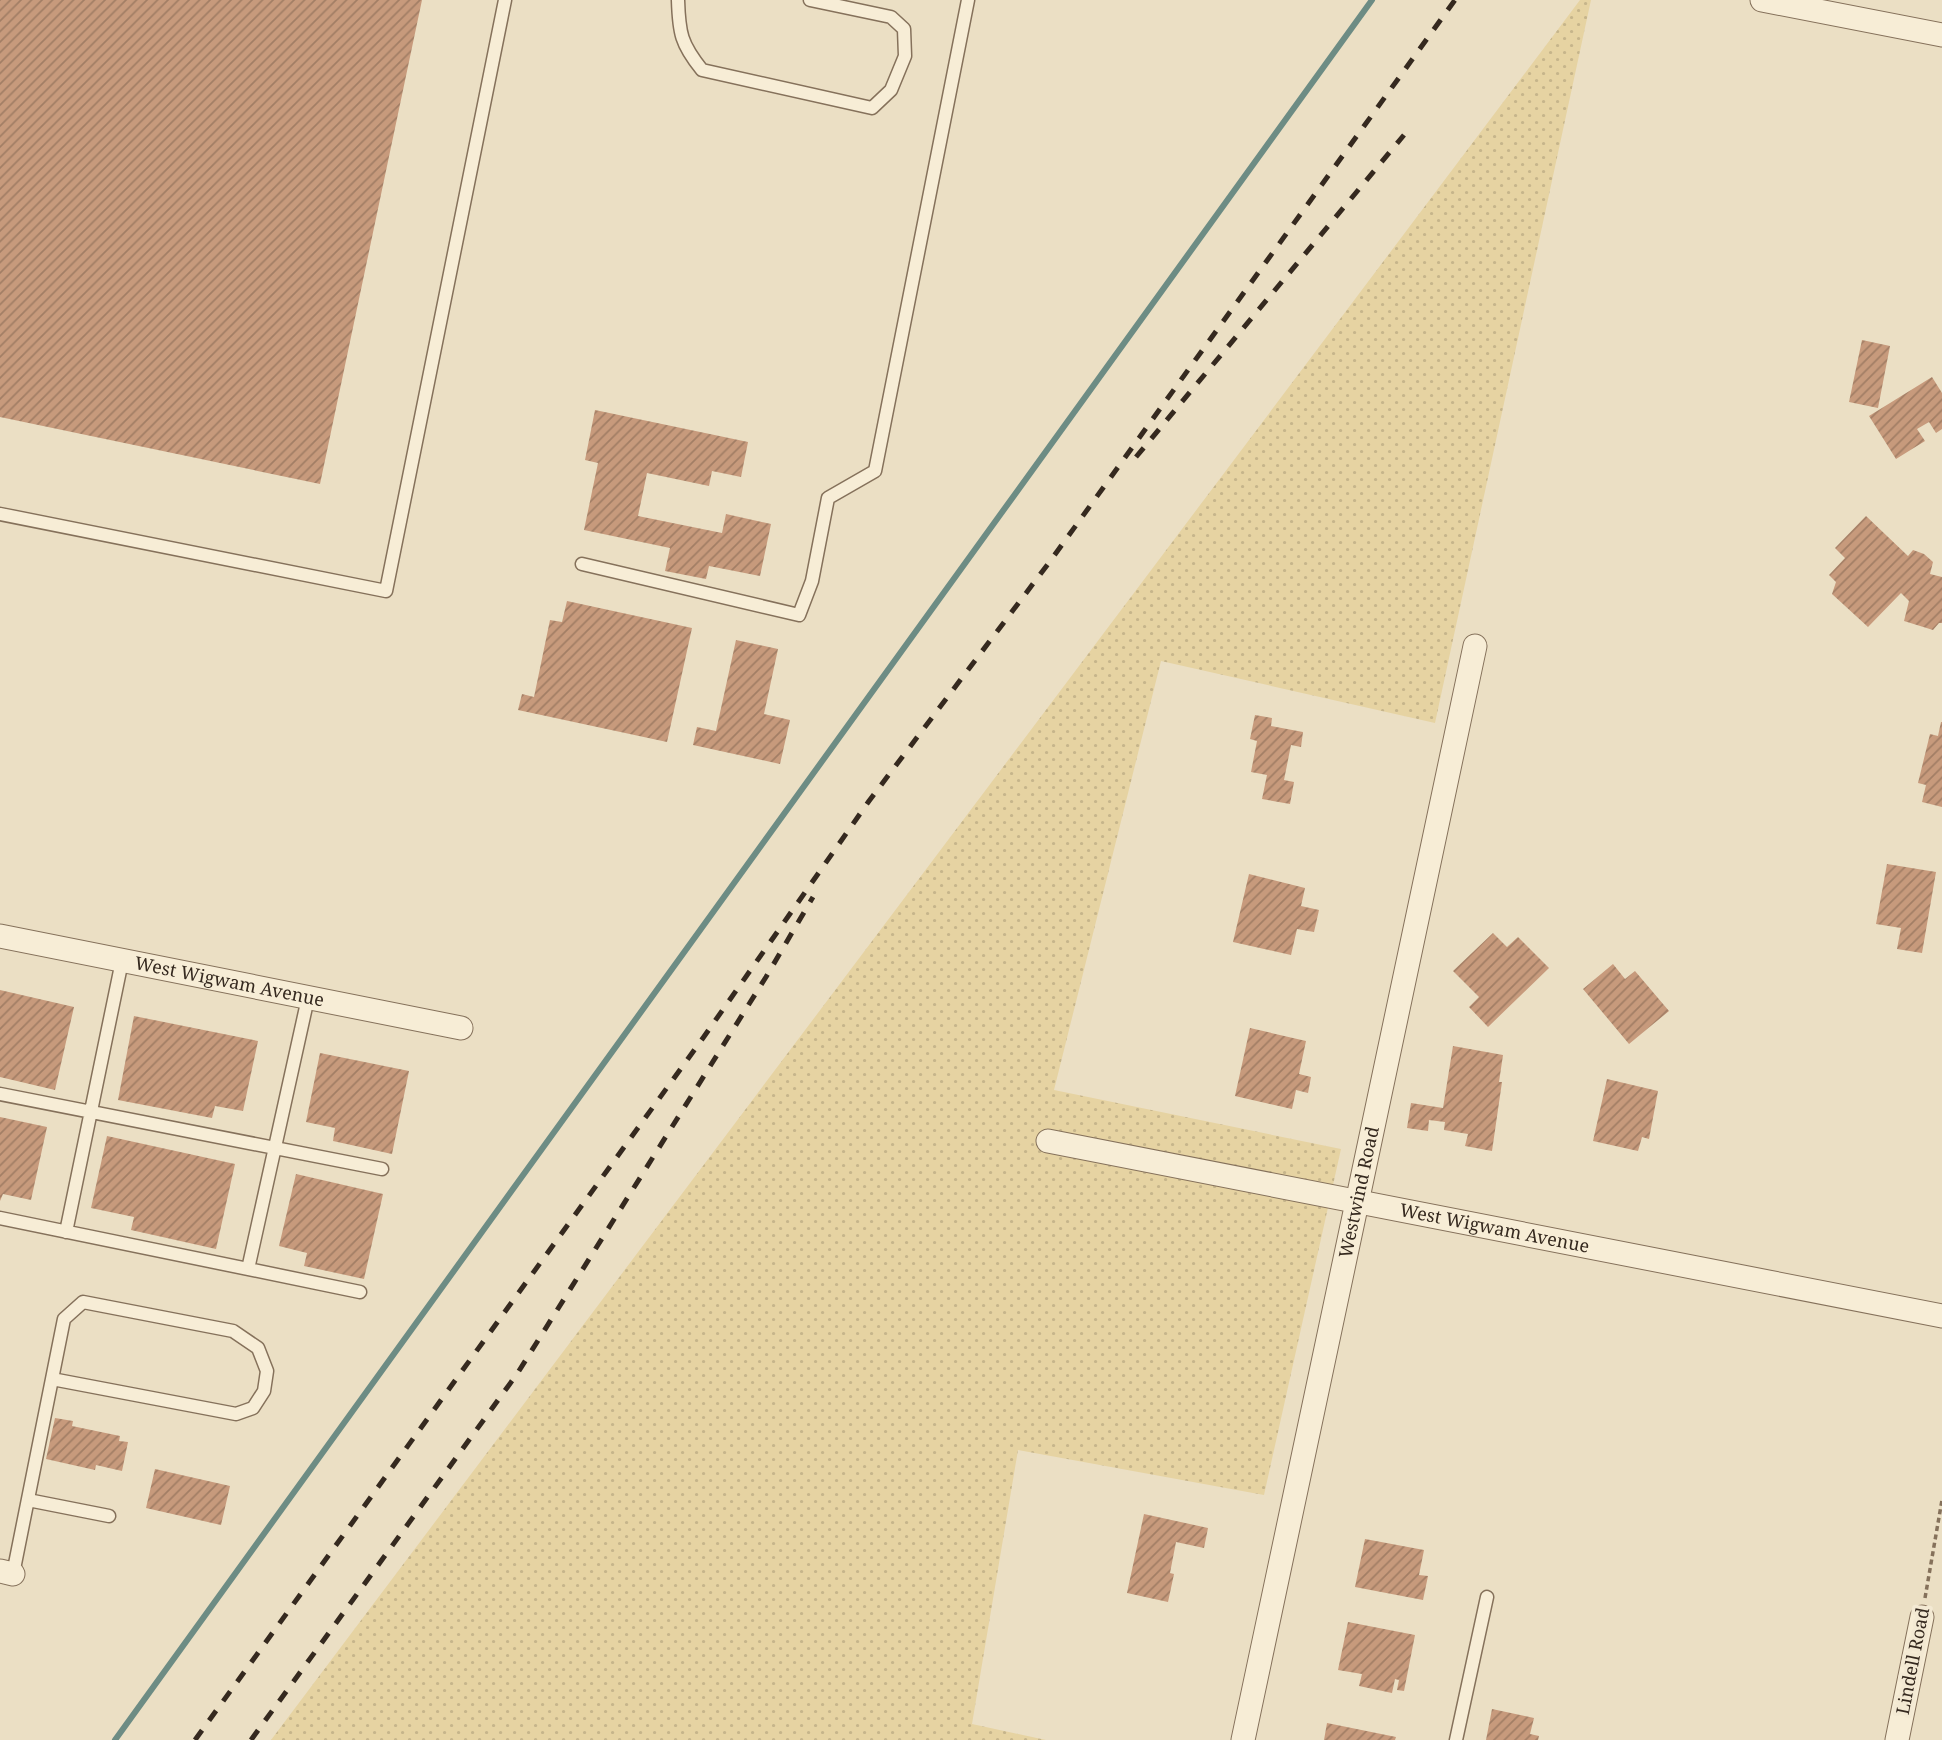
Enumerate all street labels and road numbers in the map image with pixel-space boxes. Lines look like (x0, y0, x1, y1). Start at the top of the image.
street label: West Wigwam Avenue (133, 950, 326, 1011)
street label: Westwind Road (1333, 1124, 1384, 1260)
street label: West Wigwam Avenue (1398, 1197, 1592, 1258)
street label: Lindell Road (1890, 1605, 1934, 1716)

